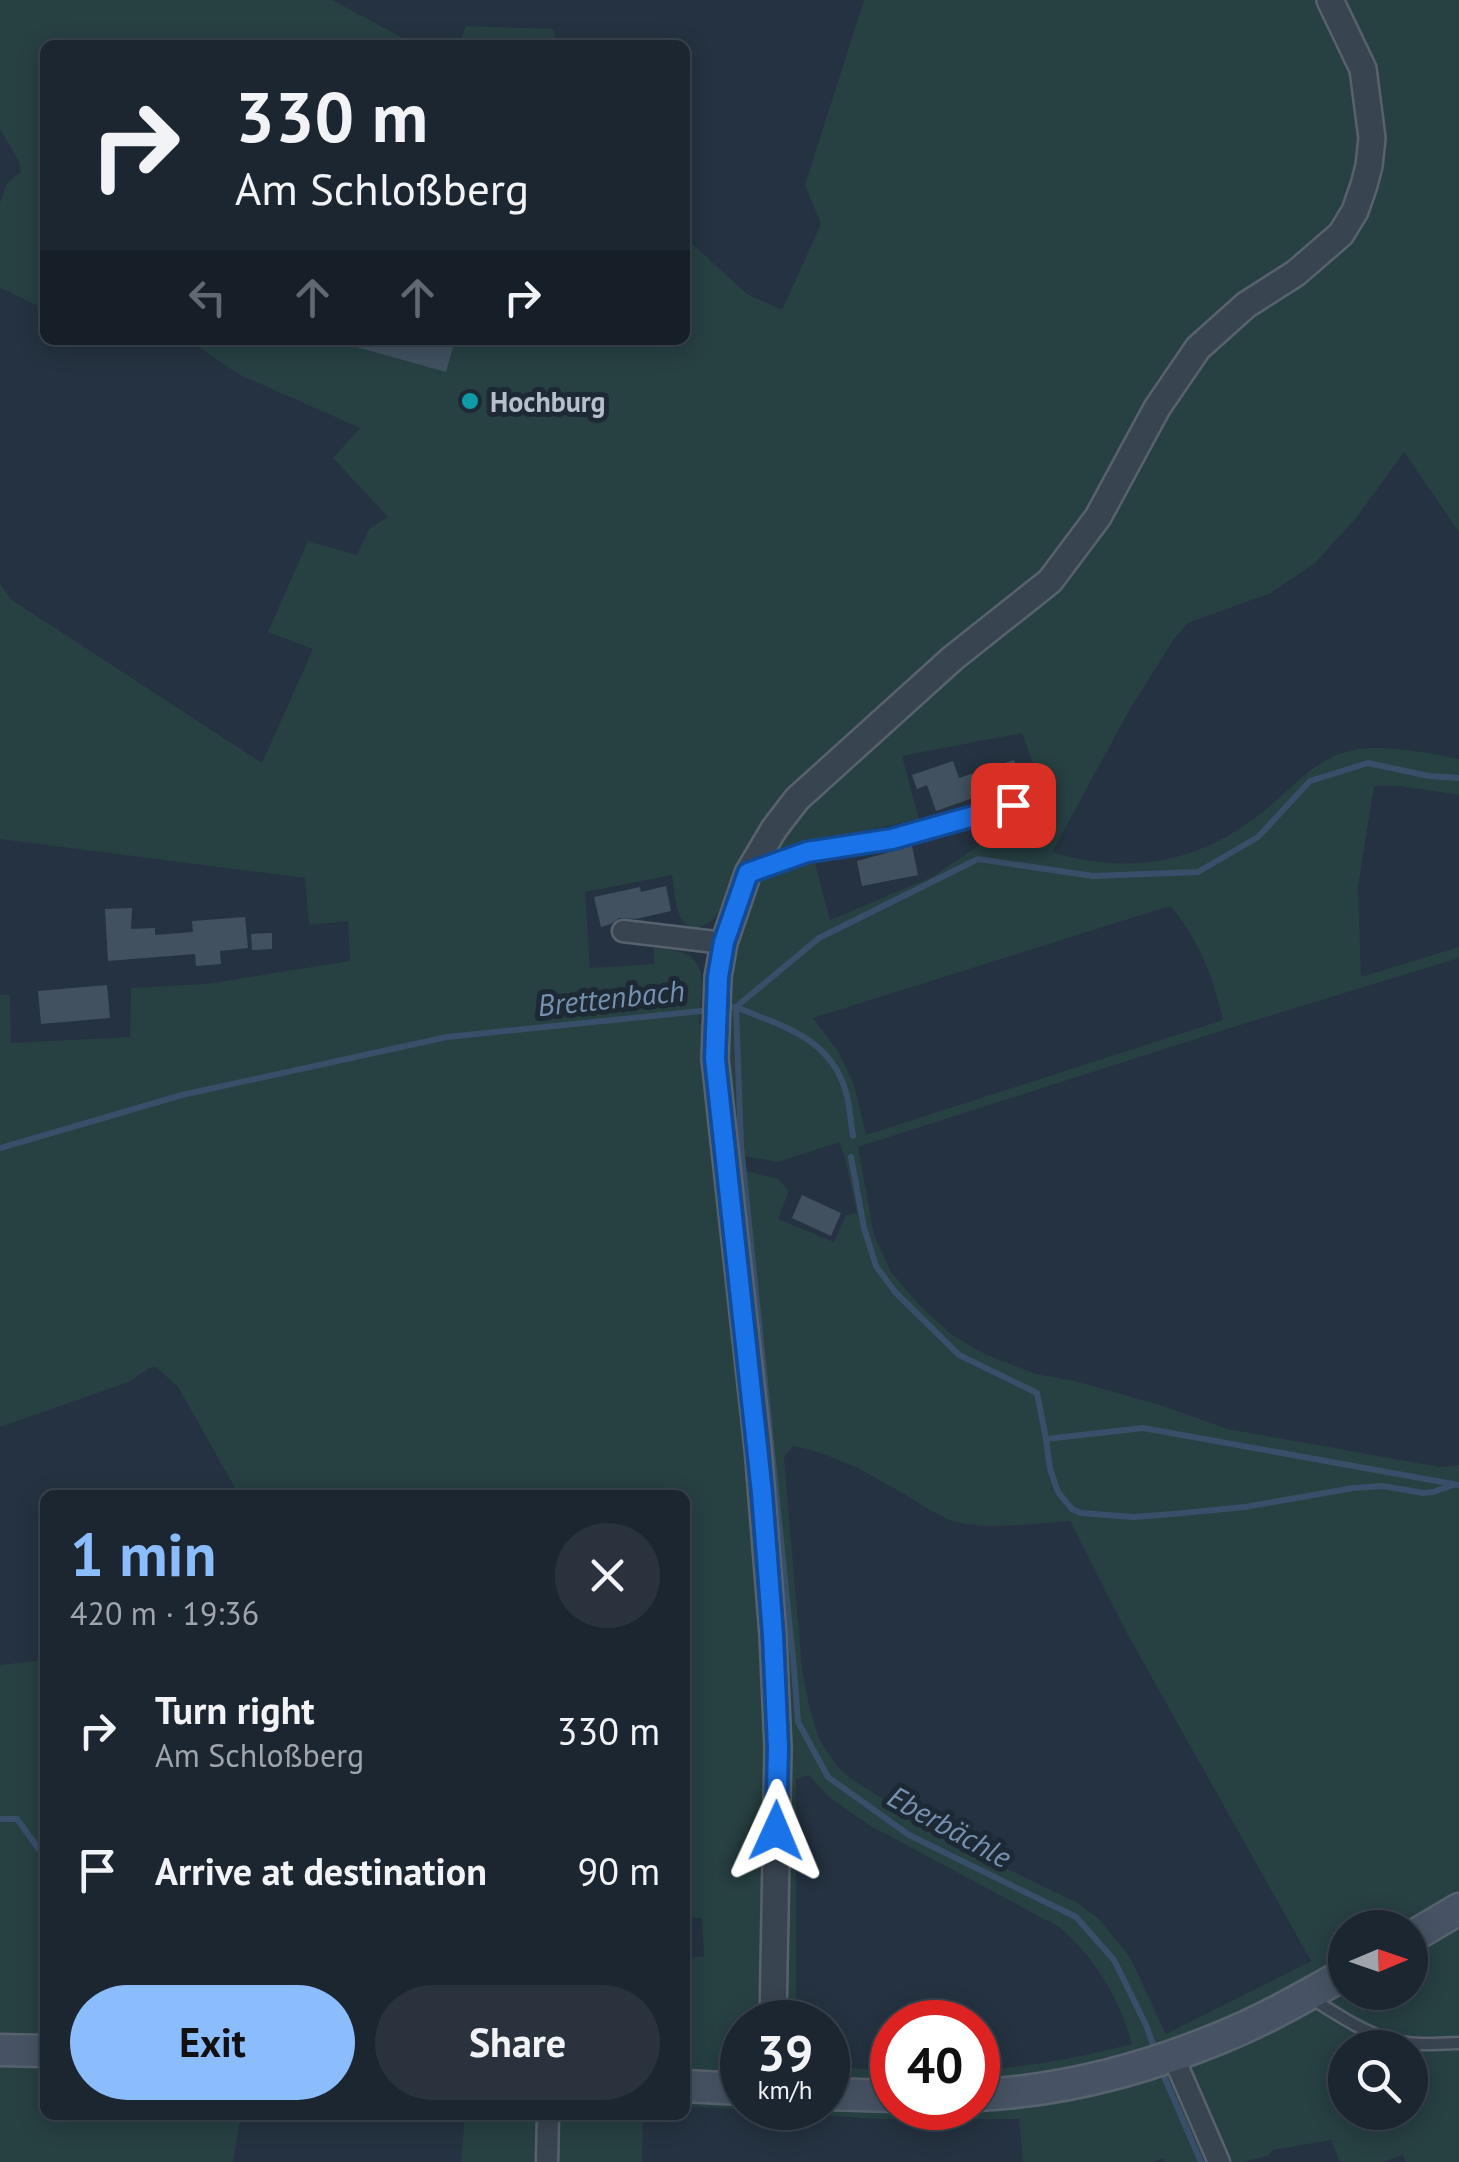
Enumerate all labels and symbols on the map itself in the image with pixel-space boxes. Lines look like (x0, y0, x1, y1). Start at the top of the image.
place label: Hochburg (490, 383, 606, 420)
marker: Hochburg (459, 390, 481, 412)
pin (971, 763, 1056, 848)
water label: Brettenbach (536, 970, 686, 1024)
water label: Eberbächle (881, 1776, 1019, 1876)
position arrow (724, 1779, 828, 1883)
north arrow (1328, 1910, 1428, 2010)
speed limit sign: 40 (870, 2000, 1000, 2130)

